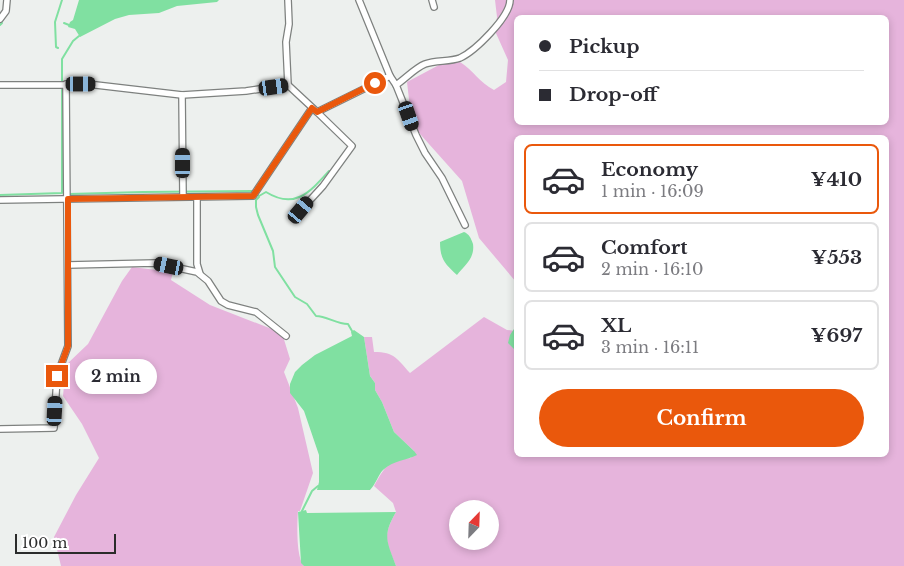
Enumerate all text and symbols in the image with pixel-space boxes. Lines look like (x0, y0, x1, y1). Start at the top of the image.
text: Pickup (569, 35, 640, 58)
route start (364, 72, 386, 94)
car (66, 77, 96, 92)
car (258, 77, 289, 97)
text: Drop-off (569, 83, 658, 106)
car (397, 99, 420, 133)
car (175, 148, 190, 178)
icon: car (541, 157, 586, 202)
text: Economy (601, 158, 698, 181)
text: ¥410 (811, 168, 862, 191)
text: 1 min · 16:09 (601, 181, 704, 201)
car (285, 194, 316, 226)
icon: car (541, 235, 586, 280)
text: Comfort (601, 236, 688, 259)
text: ¥553 (811, 246, 862, 269)
car (152, 256, 185, 276)
text: 2 min · 16:10 (601, 259, 703, 279)
icon: car (541, 313, 586, 358)
text: XL (601, 314, 631, 337)
text: ¥697 (810, 324, 862, 347)
text: 3 min · 16:11 (601, 337, 699, 357)
callout: 2 min (74, 358, 157, 394)
route end (46, 365, 68, 387)
text: 2 min (91, 366, 141, 386)
button: Confirm (539, 389, 864, 447)
car (46, 396, 63, 426)
north arrow (449, 500, 499, 550)
map controls (449, 500, 499, 550)
scale bar (15, 531, 116, 554)
text: 100 m (22, 534, 67, 552)

